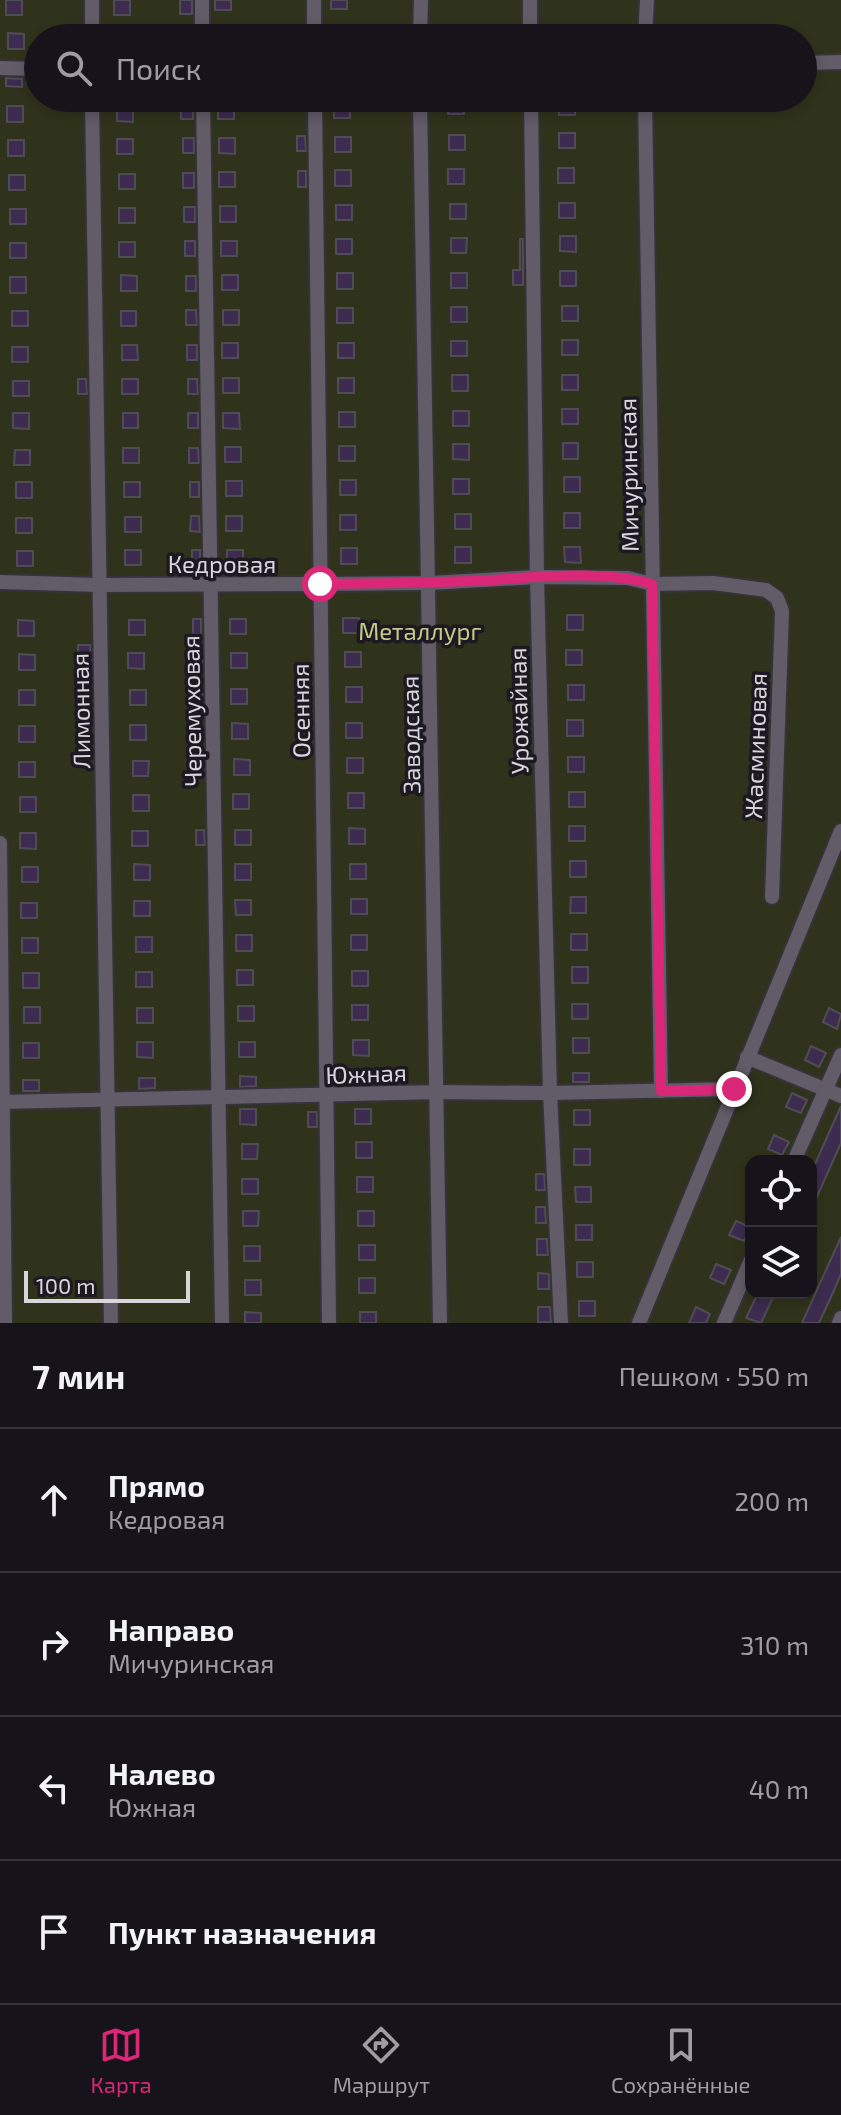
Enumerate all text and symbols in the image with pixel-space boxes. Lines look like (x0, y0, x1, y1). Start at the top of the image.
search box (24, 24, 817, 112)
icon: search (52, 46, 96, 90)
text: Поиск (116, 50, 202, 86)
street label: Мичуринская (612, 398, 645, 552)
street label: Кедровая (168, 549, 276, 578)
route start (302, 566, 338, 602)
park label: Металлург (358, 616, 482, 646)
street label: Черемуховая (175, 635, 208, 787)
street label: Урожайная (502, 647, 534, 775)
street label: Лимонная (64, 653, 96, 769)
street label: Осенняя (285, 663, 315, 759)
street label: Жасминовая (738, 672, 772, 820)
street label: Заводская (394, 676, 426, 794)
street label: Южная (325, 1057, 407, 1089)
route end (716, 1071, 752, 1107)
map controls (745, 1155, 817, 1299)
button: locate (745, 1155, 817, 1227)
button: layers (745, 1227, 817, 1299)
scale bar (24, 1267, 190, 1303)
text: 100 m (36, 1272, 95, 1298)
text: 7 мин (32, 1355, 125, 1396)
text: Пешком · 550 m (619, 1360, 809, 1391)
text: Прямо (108, 1467, 205, 1503)
icon: ahead (32, 1478, 76, 1522)
text: 200 m (734, 1485, 809, 1516)
text: Кедровая (108, 1503, 225, 1534)
text: Направо (108, 1611, 234, 1647)
icon: right (32, 1622, 76, 1666)
text: 310 m (740, 1629, 809, 1660)
text: Мичуринская (108, 1647, 274, 1678)
text: Налево (108, 1755, 216, 1791)
icon: left (32, 1766, 76, 1810)
text: 40 m (749, 1773, 809, 1804)
text: Южная (108, 1791, 196, 1822)
icon: arrive (32, 1910, 76, 1954)
text: Пункт назначения (108, 1914, 376, 1950)
tab: Карта (91, 2023, 152, 2097)
tab: Маршрут (333, 2023, 430, 2097)
tab: Сохранённые (611, 2023, 750, 2097)

